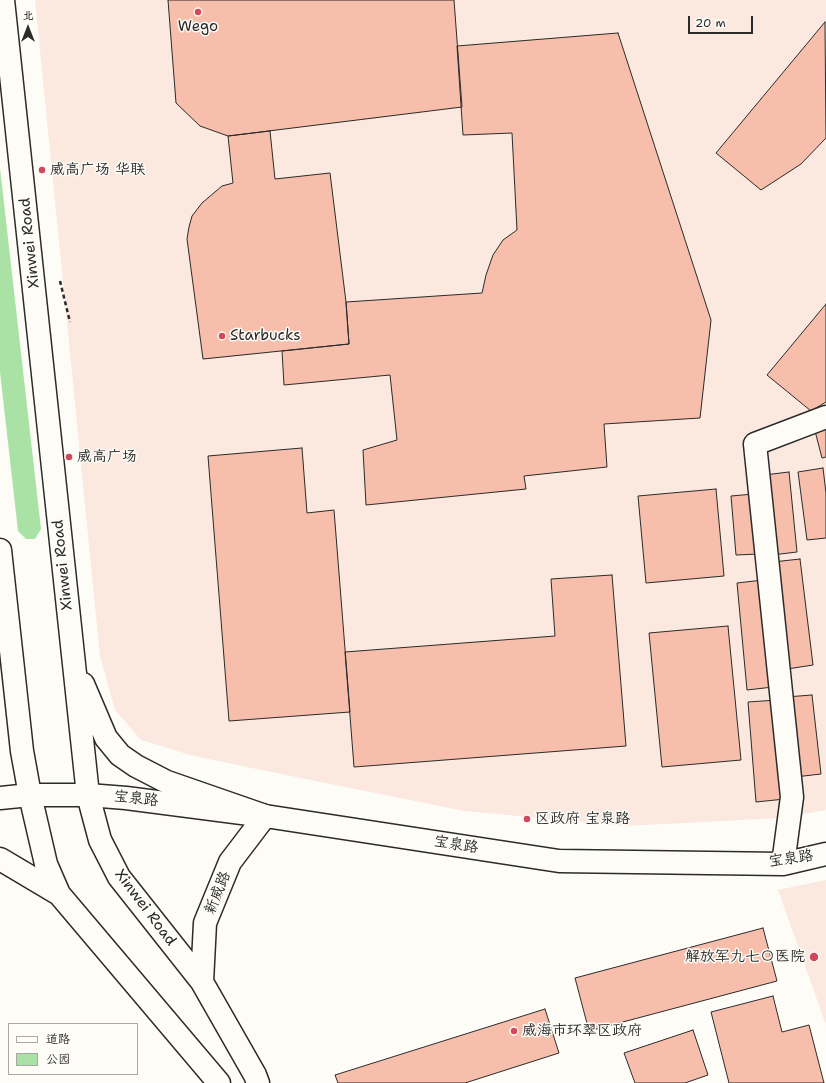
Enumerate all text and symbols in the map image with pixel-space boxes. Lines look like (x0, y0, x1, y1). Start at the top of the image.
marker: Wego (193, 7, 203, 17)
north arrow (8, 8, 48, 48)
text: 北 (23, 8, 34, 23)
scale bar (690, 8, 755, 34)
text: 20 m (695, 15, 726, 31)
place label: Wego (178, 18, 218, 36)
place label: 威高广场 华联 (50, 161, 145, 179)
marker: 威高广场 华联 (37, 165, 47, 175)
street label: Xinwei Road (16, 197, 44, 289)
place label: Starbucks (230, 327, 301, 345)
marker: Starbucks (217, 331, 227, 341)
place label: 威高广场 (77, 448, 137, 466)
marker: 威高广场 (64, 452, 74, 462)
street label: Xinwei Road (49, 519, 77, 611)
street label: 宝泉路 (113, 788, 159, 810)
place label: 区政府 宝泉路 (535, 810, 630, 828)
marker: 区政府 宝泉路 (522, 814, 532, 824)
street label: 宝泉路 (432, 833, 480, 857)
street label: 宝泉路 (767, 847, 815, 871)
street label: Xinwei Road (110, 866, 180, 950)
street label: 新威路 (201, 869, 235, 917)
place label: 解放军九七〇医院 (685, 948, 805, 966)
marker: 解放军九七〇医院 (808, 951, 820, 963)
place label: 威海市环翠区政府 (522, 1022, 642, 1040)
legend (8, 1023, 138, 1075)
marker: 威海市环翠区政府 (509, 1026, 519, 1036)
text: 道路 (46, 1031, 70, 1047)
text: 公园 (46, 1051, 70, 1067)

